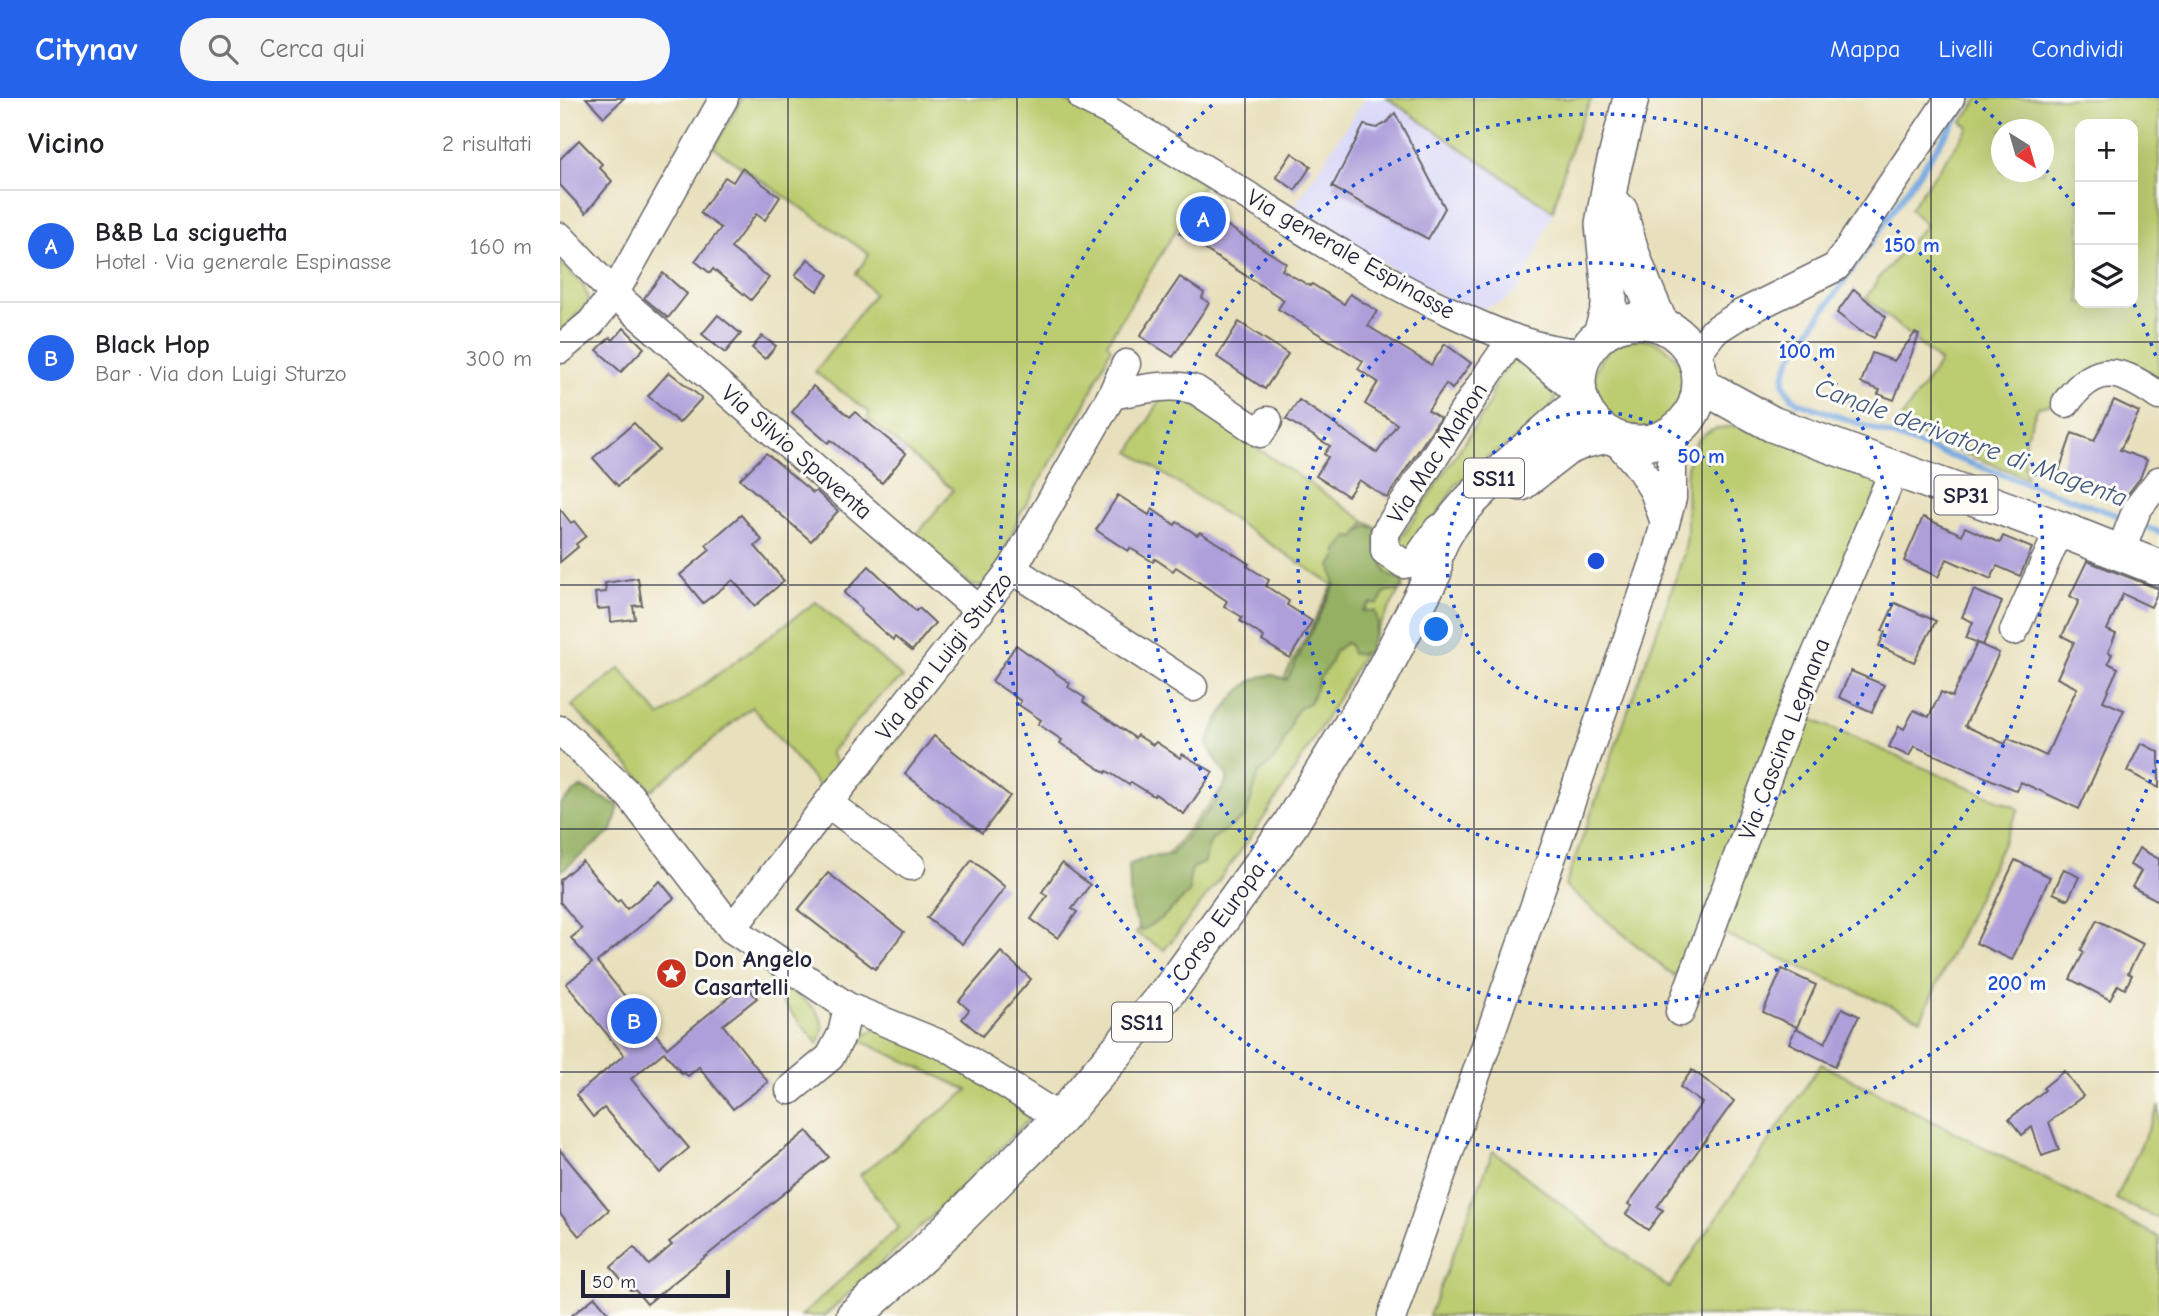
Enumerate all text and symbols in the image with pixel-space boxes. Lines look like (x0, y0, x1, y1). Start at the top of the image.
search box (180, 18, 670, 81)
text: Citynav (35, 30, 138, 68)
icon: search (204, 30, 242, 68)
text: Cerca qui (260, 34, 365, 64)
text: Mappa (1830, 35, 1900, 63)
text: Livelli (1938, 35, 1993, 63)
text: Condividi (2031, 35, 2124, 63)
north arrow (1991, 119, 2054, 182)
map controls (2075, 119, 2138, 308)
button: + (2075, 119, 2138, 182)
text: Vicino (28, 126, 105, 161)
text: 2 risultati (442, 130, 532, 157)
button: − (2075, 182, 2138, 245)
street label: Via generale Espinasse (1242, 183, 1460, 325)
pin: A (1180, 193, 1226, 245)
text: B&B La sciguetta (95, 218, 288, 248)
text: A (45, 233, 57, 260)
text: 160 m (470, 233, 532, 260)
text: 150 m (1884, 233, 1940, 257)
button: layers (2075, 245, 2138, 308)
text: Hotel · Via generale Espinasse (95, 248, 391, 275)
text: Black Hop (95, 330, 210, 360)
text: 100 m (1779, 339, 1835, 363)
text: B (44, 345, 58, 372)
text: 300 m (466, 345, 532, 372)
text: Bar · Via don Luigi Sturzo (95, 360, 347, 387)
water label: Canale derivatore di Magenta (1811, 372, 2131, 514)
street label: Via Mac Mahon (1381, 377, 1493, 529)
street label: Via Silvio Spaventa (716, 379, 878, 525)
text: 50 m (1677, 444, 1725, 468)
road number: SS11 (1464, 458, 1524, 498)
road number: SP31 (1934, 476, 1998, 514)
centre of rings (1584, 549, 1608, 573)
street label: Via don Luigi Sturzo (870, 566, 1018, 746)
your location (1419, 612, 1453, 646)
street label: Via Cascina Legnana (1733, 634, 1835, 844)
street label: Corso Europa (1165, 857, 1271, 987)
place label: Don Angelo Casartelli (694, 945, 812, 1001)
place icon: Don Angelo Casartelli (654, 956, 688, 990)
text: 200 m (1988, 971, 2046, 995)
pin: B (611, 995, 657, 1047)
road number: SS11 (1112, 1002, 1172, 1042)
scale bar (581, 1267, 730, 1299)
text: 50 m (592, 1271, 636, 1293)

